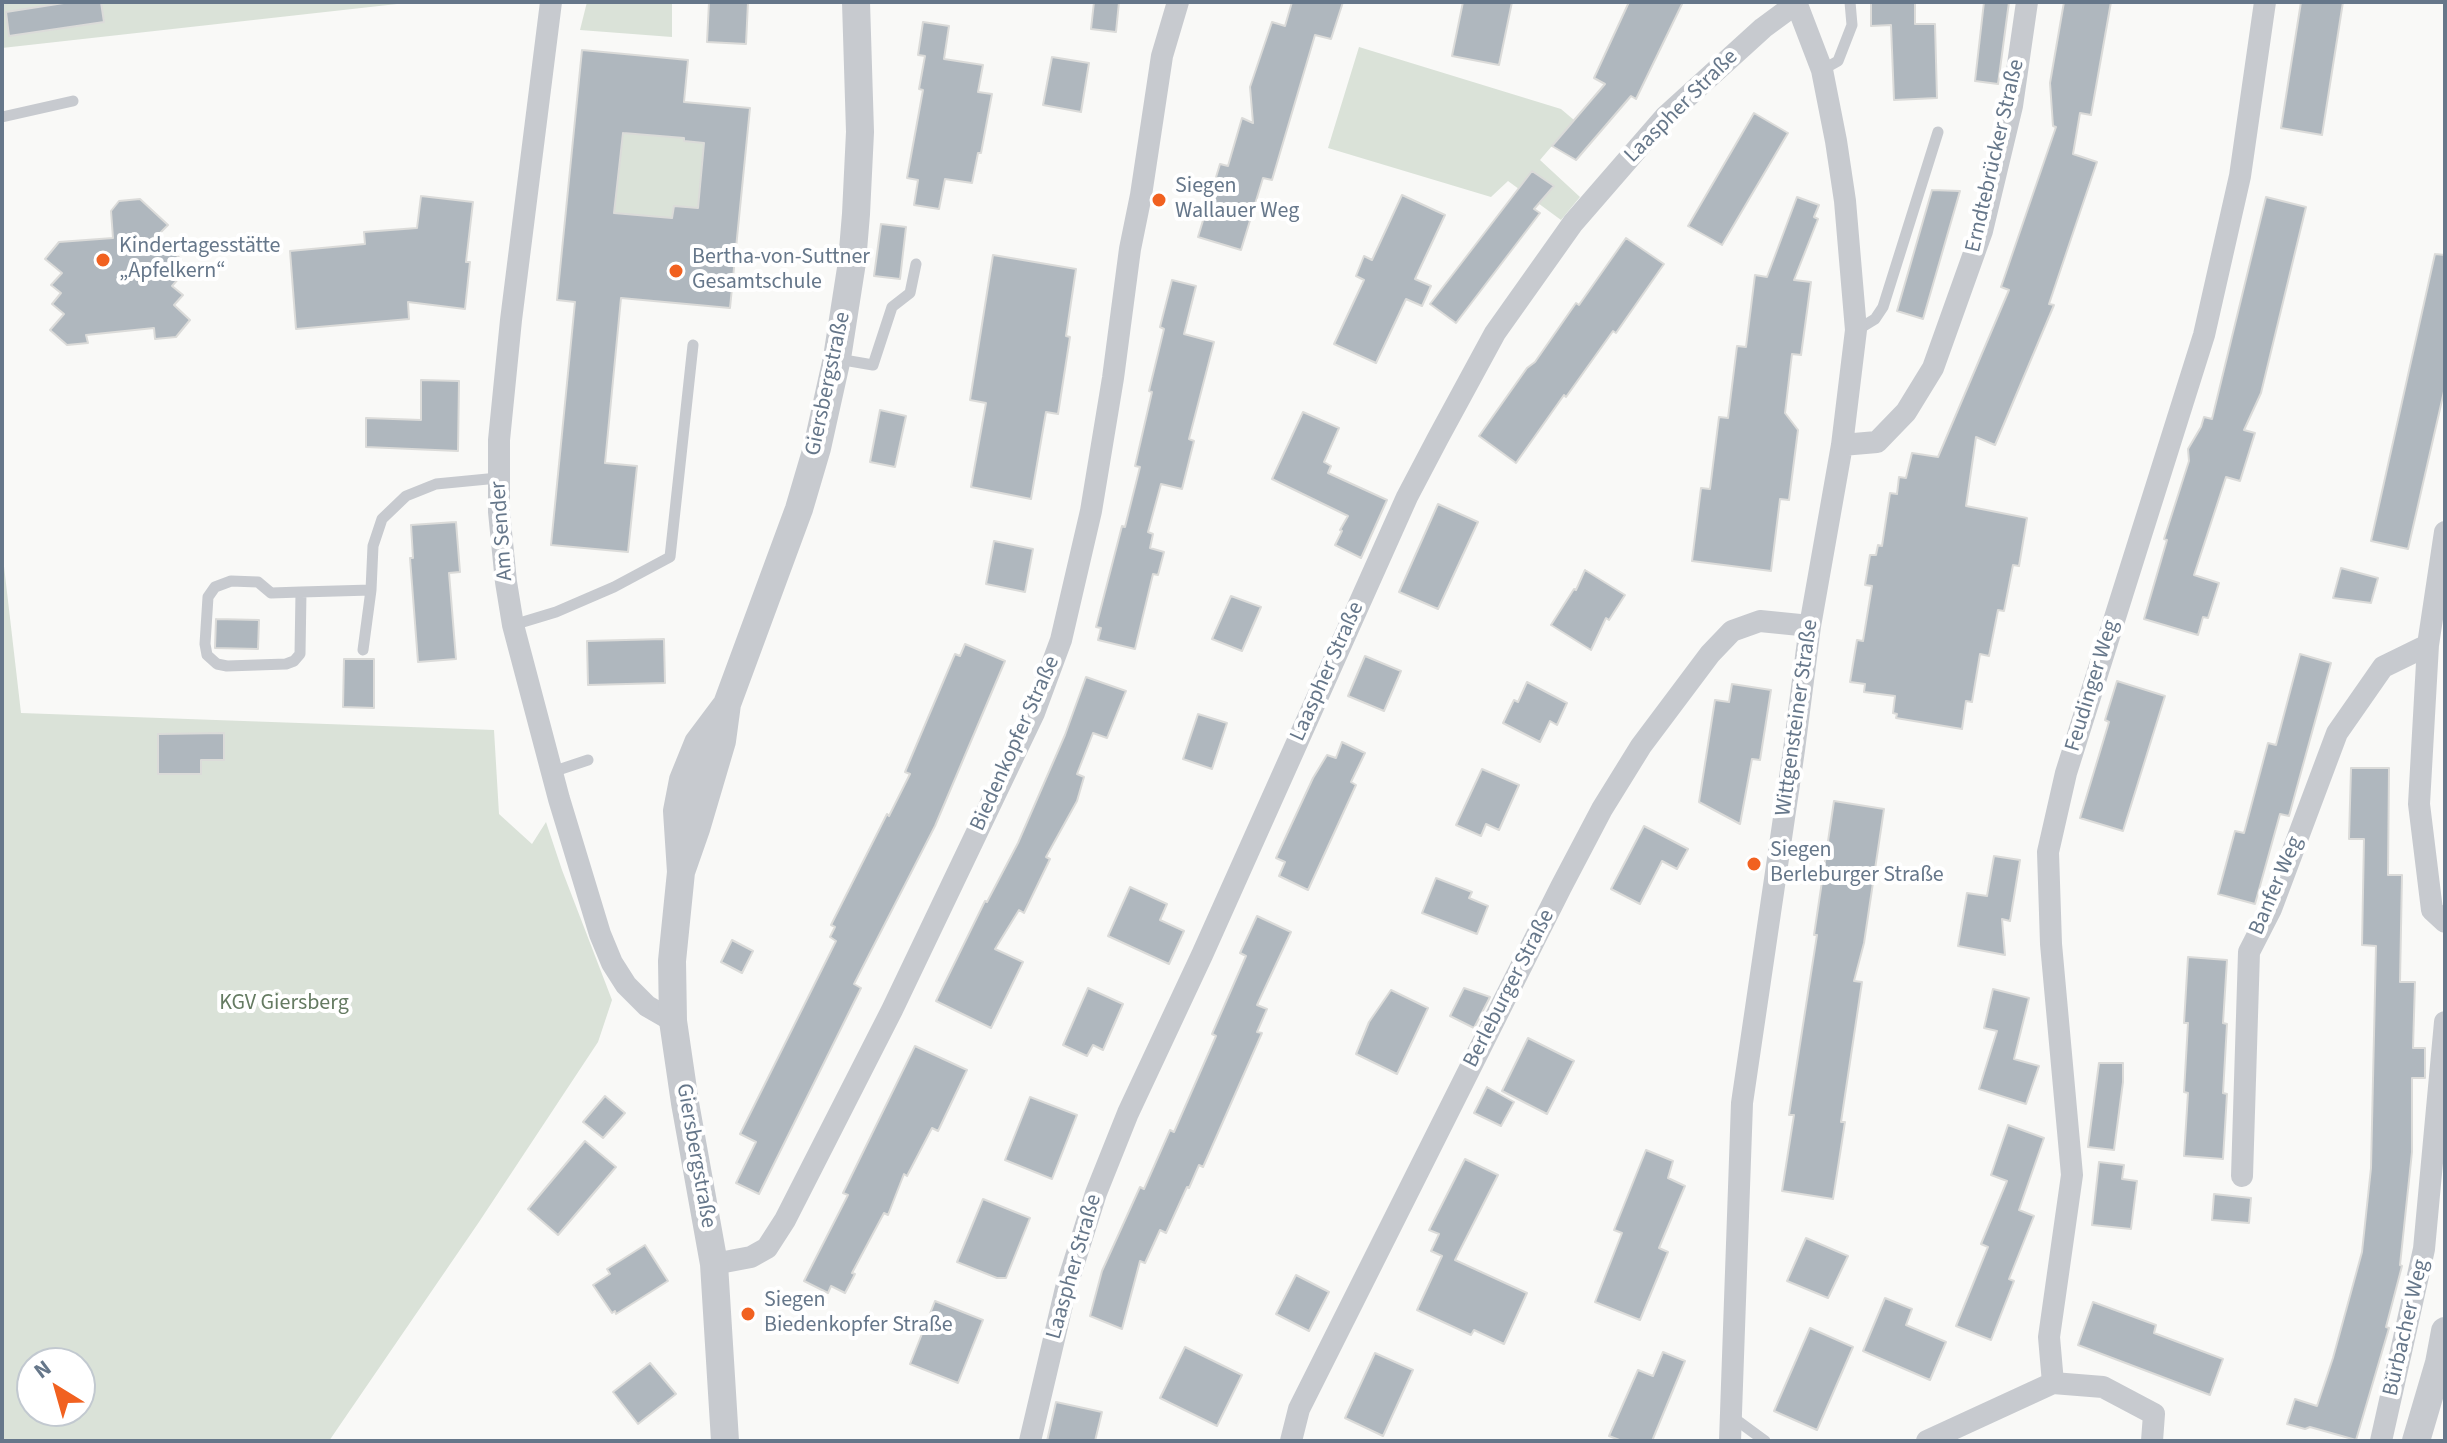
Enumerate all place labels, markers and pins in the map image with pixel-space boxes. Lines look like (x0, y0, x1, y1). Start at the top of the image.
place label: Siegen Wallauer Weg (1175, 174, 1299, 226)
marker: Siegen Wallauer Weg (1150, 191, 1168, 209)
place label: Kindertagesstätte „Apfelkern“ (119, 234, 280, 286)
place label: Bertha-von-Suttner Gesamtschule (692, 245, 870, 296)
marker: Kindertagesstätte „Apfelkern“ (94, 251, 112, 269)
marker: Bertha-von-Suttner Gesamtschule (667, 262, 685, 280)
place label: Siegen Berleburger Straße (1770, 838, 1944, 890)
marker: Siegen Berleburger Straße (1745, 855, 1763, 873)
place label: Siegen Biedenkopfer Straße (764, 1288, 953, 1340)
marker: Siegen Biedenkopfer Straße (739, 1305, 757, 1323)

